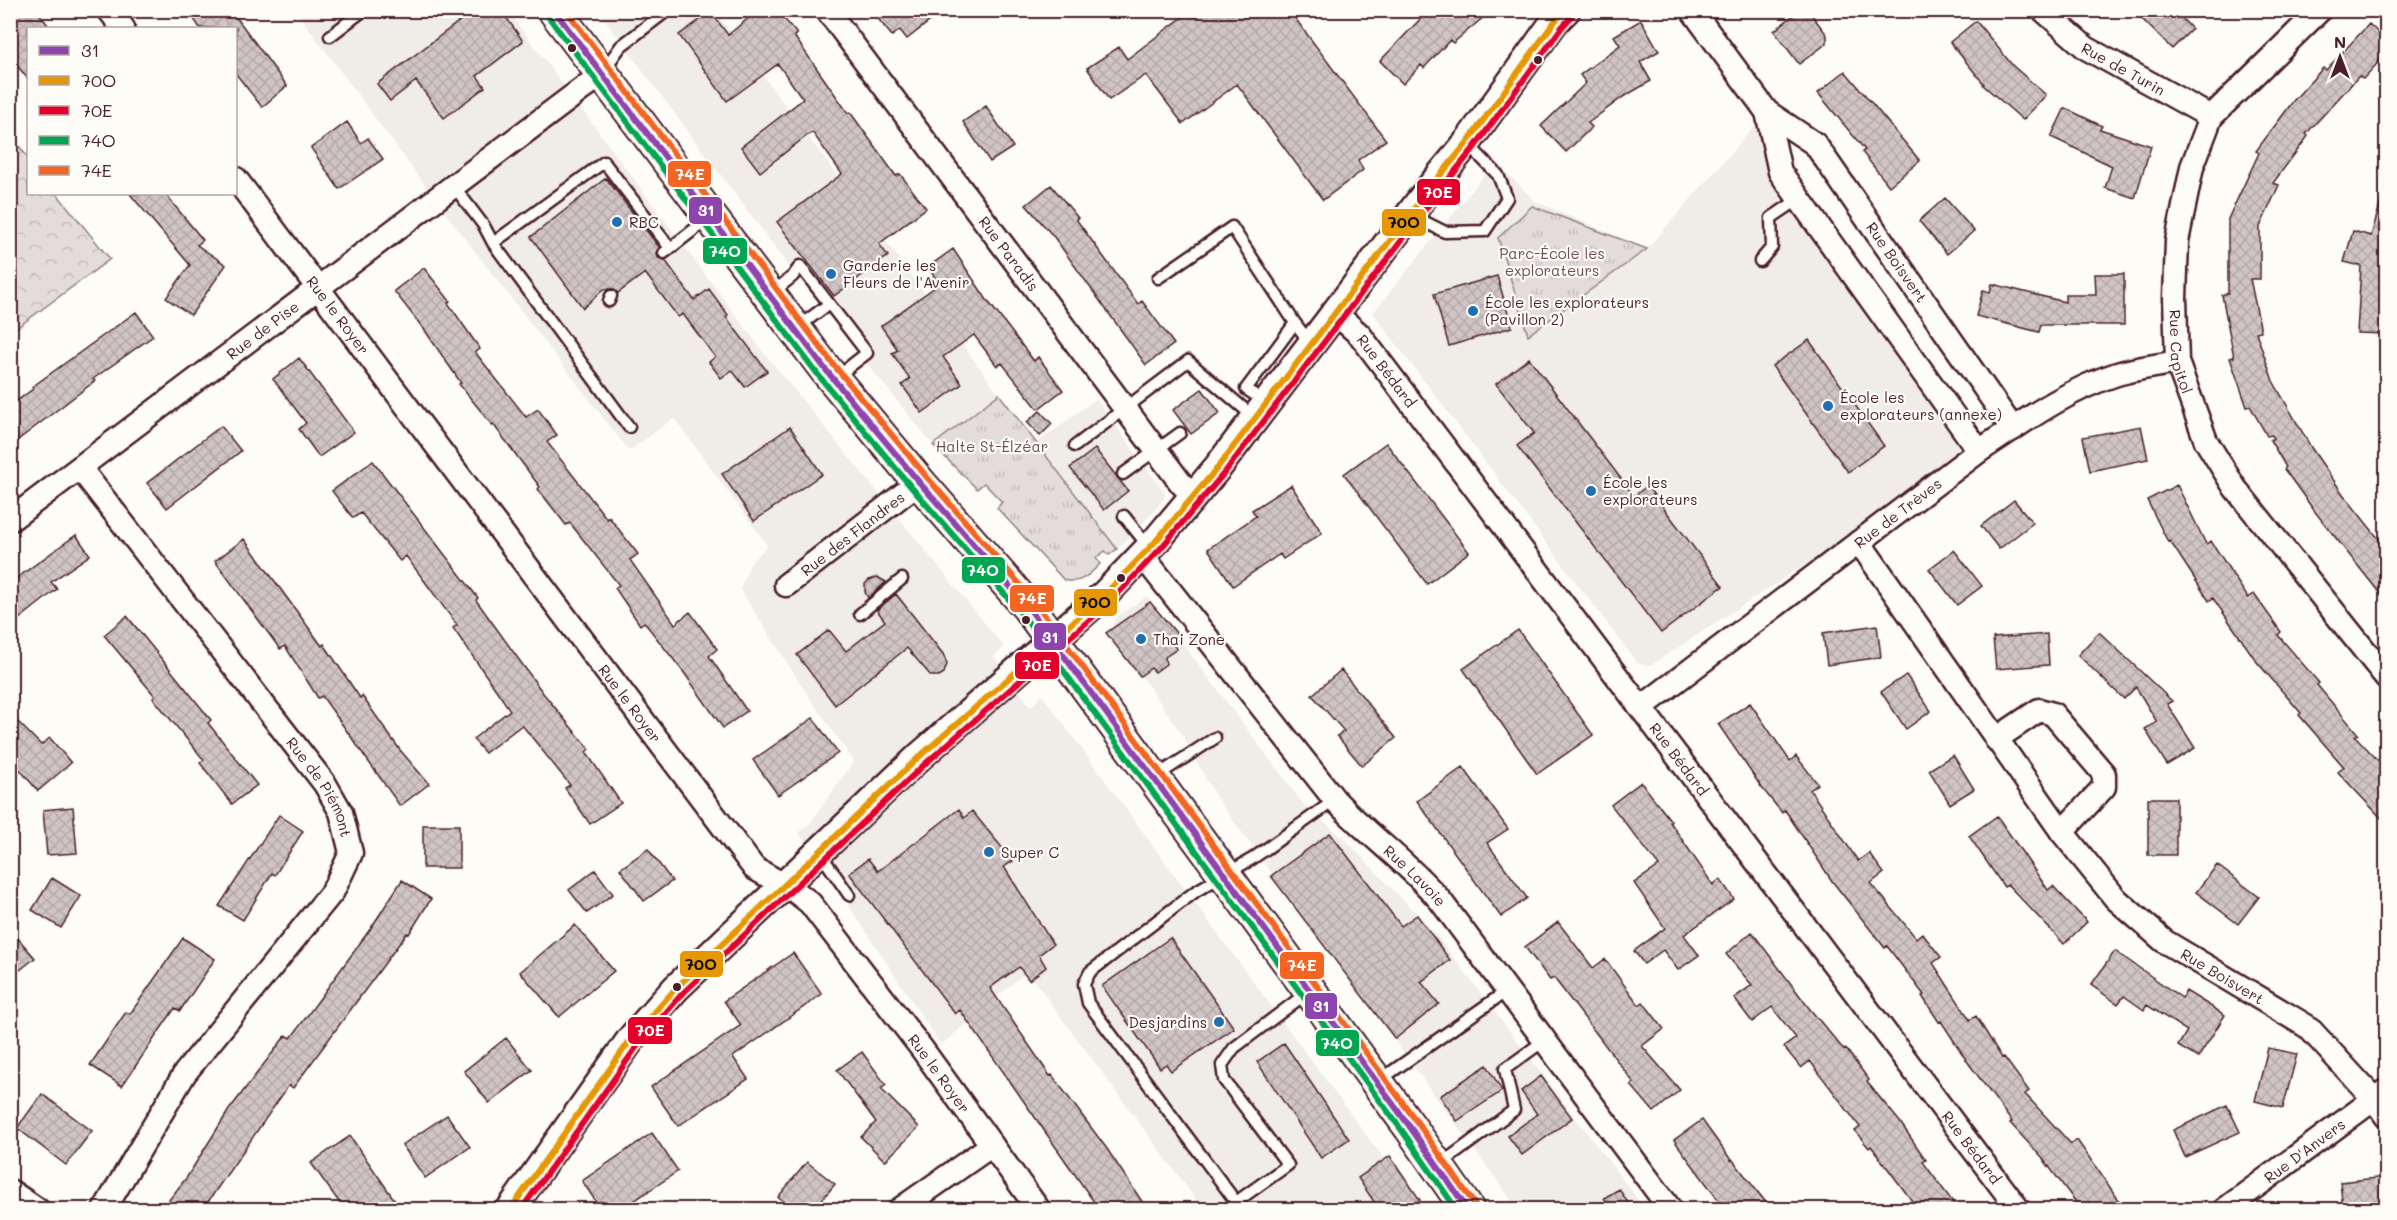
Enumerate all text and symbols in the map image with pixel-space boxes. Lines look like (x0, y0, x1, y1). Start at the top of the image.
legend (27, 27, 237, 195)
north arrow (2310, 27, 2370, 87)
text: N (2334, 31, 2346, 52)
street label: Rue de Turin (2078, 37, 2169, 100)
text: 31 (81, 38, 100, 62)
unlabelled marker (566, 42, 578, 54)
unlabelled marker (1532, 54, 1544, 66)
text: 70O (81, 68, 116, 92)
text: 70E (81, 98, 112, 122)
text: 74O (81, 128, 116, 152)
text: 74E (81, 158, 112, 182)
line badge: 74E (667, 160, 712, 188)
text: 74E (675, 163, 705, 184)
line badge: 70E (1416, 178, 1461, 206)
text: 70E (1423, 181, 1453, 202)
line badge: 31 (688, 196, 723, 225)
text: 31 (698, 199, 714, 220)
line badge: 70O (1381, 208, 1427, 237)
text: 70O (1388, 211, 1420, 232)
place label: RBC (629, 212, 659, 232)
street label: Rue Paradis (974, 212, 1044, 295)
marker: RBC (610, 215, 624, 229)
street label: Rue Boisvert (1862, 218, 1932, 306)
line badge: 74O (702, 237, 748, 265)
text: 74O (709, 240, 741, 261)
park label: Parc-École les explorateurs (1499, 243, 1605, 280)
place label: Garderie les Fleurs de l'Avenir (843, 255, 969, 292)
marker: Garderie les Fleurs de l'Avenir (824, 267, 838, 281)
street label: Rue le Royer (302, 272, 374, 358)
place label: École les explorateurs (Pavillon 2) (1485, 292, 1649, 329)
street label: Rue de Pise (222, 296, 303, 364)
marker: École les explorateurs (Pavillon 2) (1466, 304, 1480, 318)
street label: Rue Capitol (2165, 309, 2198, 396)
street label: Rue Bédard (1353, 330, 1421, 411)
place label: École les explorateurs (annexe) (1840, 387, 2002, 424)
marker: École les explorateurs (annexe) (1821, 399, 1835, 413)
park label: Halte St-Élzéar (936, 436, 1048, 456)
place label: École les explorateurs (1603, 472, 1698, 509)
street label: Rue de Trèves (1850, 473, 1945, 552)
marker: École les explorateurs (1584, 484, 1598, 498)
street label: Rue des Flandres (796, 487, 908, 580)
line badge: 74O (961, 556, 1006, 584)
text: 74O (967, 559, 999, 580)
unlabelled marker (1115, 572, 1127, 584)
line badge: 74E (1009, 584, 1055, 613)
text: 74E (1017, 587, 1047, 608)
line badge: 70O (1073, 588, 1118, 617)
text: 70O (1079, 591, 1111, 612)
unlabelled marker (1020, 614, 1032, 626)
line badge: 31 (1033, 622, 1067, 651)
text: 31 (1042, 626, 1058, 647)
place label: Thai Zone (1153, 629, 1225, 649)
marker: Thai Zone (1134, 632, 1148, 646)
line badge: 70E (1014, 651, 1060, 680)
text: 70E (1022, 654, 1052, 675)
street label: Rue le Royer (594, 660, 666, 747)
street label: Rue Bédard (1645, 718, 1713, 799)
street label: Rue de Piémont (282, 733, 357, 839)
street label: Rue Lavoie (1380, 840, 1451, 910)
place label: Super C (1001, 842, 1060, 862)
marker: Super C (982, 845, 996, 859)
street label: Rue Boisvert (2177, 943, 2268, 1009)
line badge: 70O (679, 950, 724, 978)
line badge: 74E (1279, 951, 1325, 980)
text: 70O (685, 953, 717, 974)
text: 74E (1287, 954, 1317, 975)
unlabelled marker (671, 981, 683, 993)
line badge: 31 (1304, 992, 1338, 1020)
text: 31 (1313, 995, 1329, 1016)
place label: Desjardins (1129, 1012, 1207, 1032)
marker: Desjardins (1212, 1015, 1226, 1029)
line badge: 70E (627, 1016, 673, 1045)
text: 70E (635, 1019, 665, 1040)
line badge: 74O (1315, 1029, 1360, 1057)
street label: Rue le Royer (904, 1030, 975, 1117)
text: 74O (1321, 1032, 1353, 1053)
street label: Rue Bédard (1938, 1107, 2006, 1188)
street label: Rue D'Anvers (2260, 1114, 2349, 1187)

